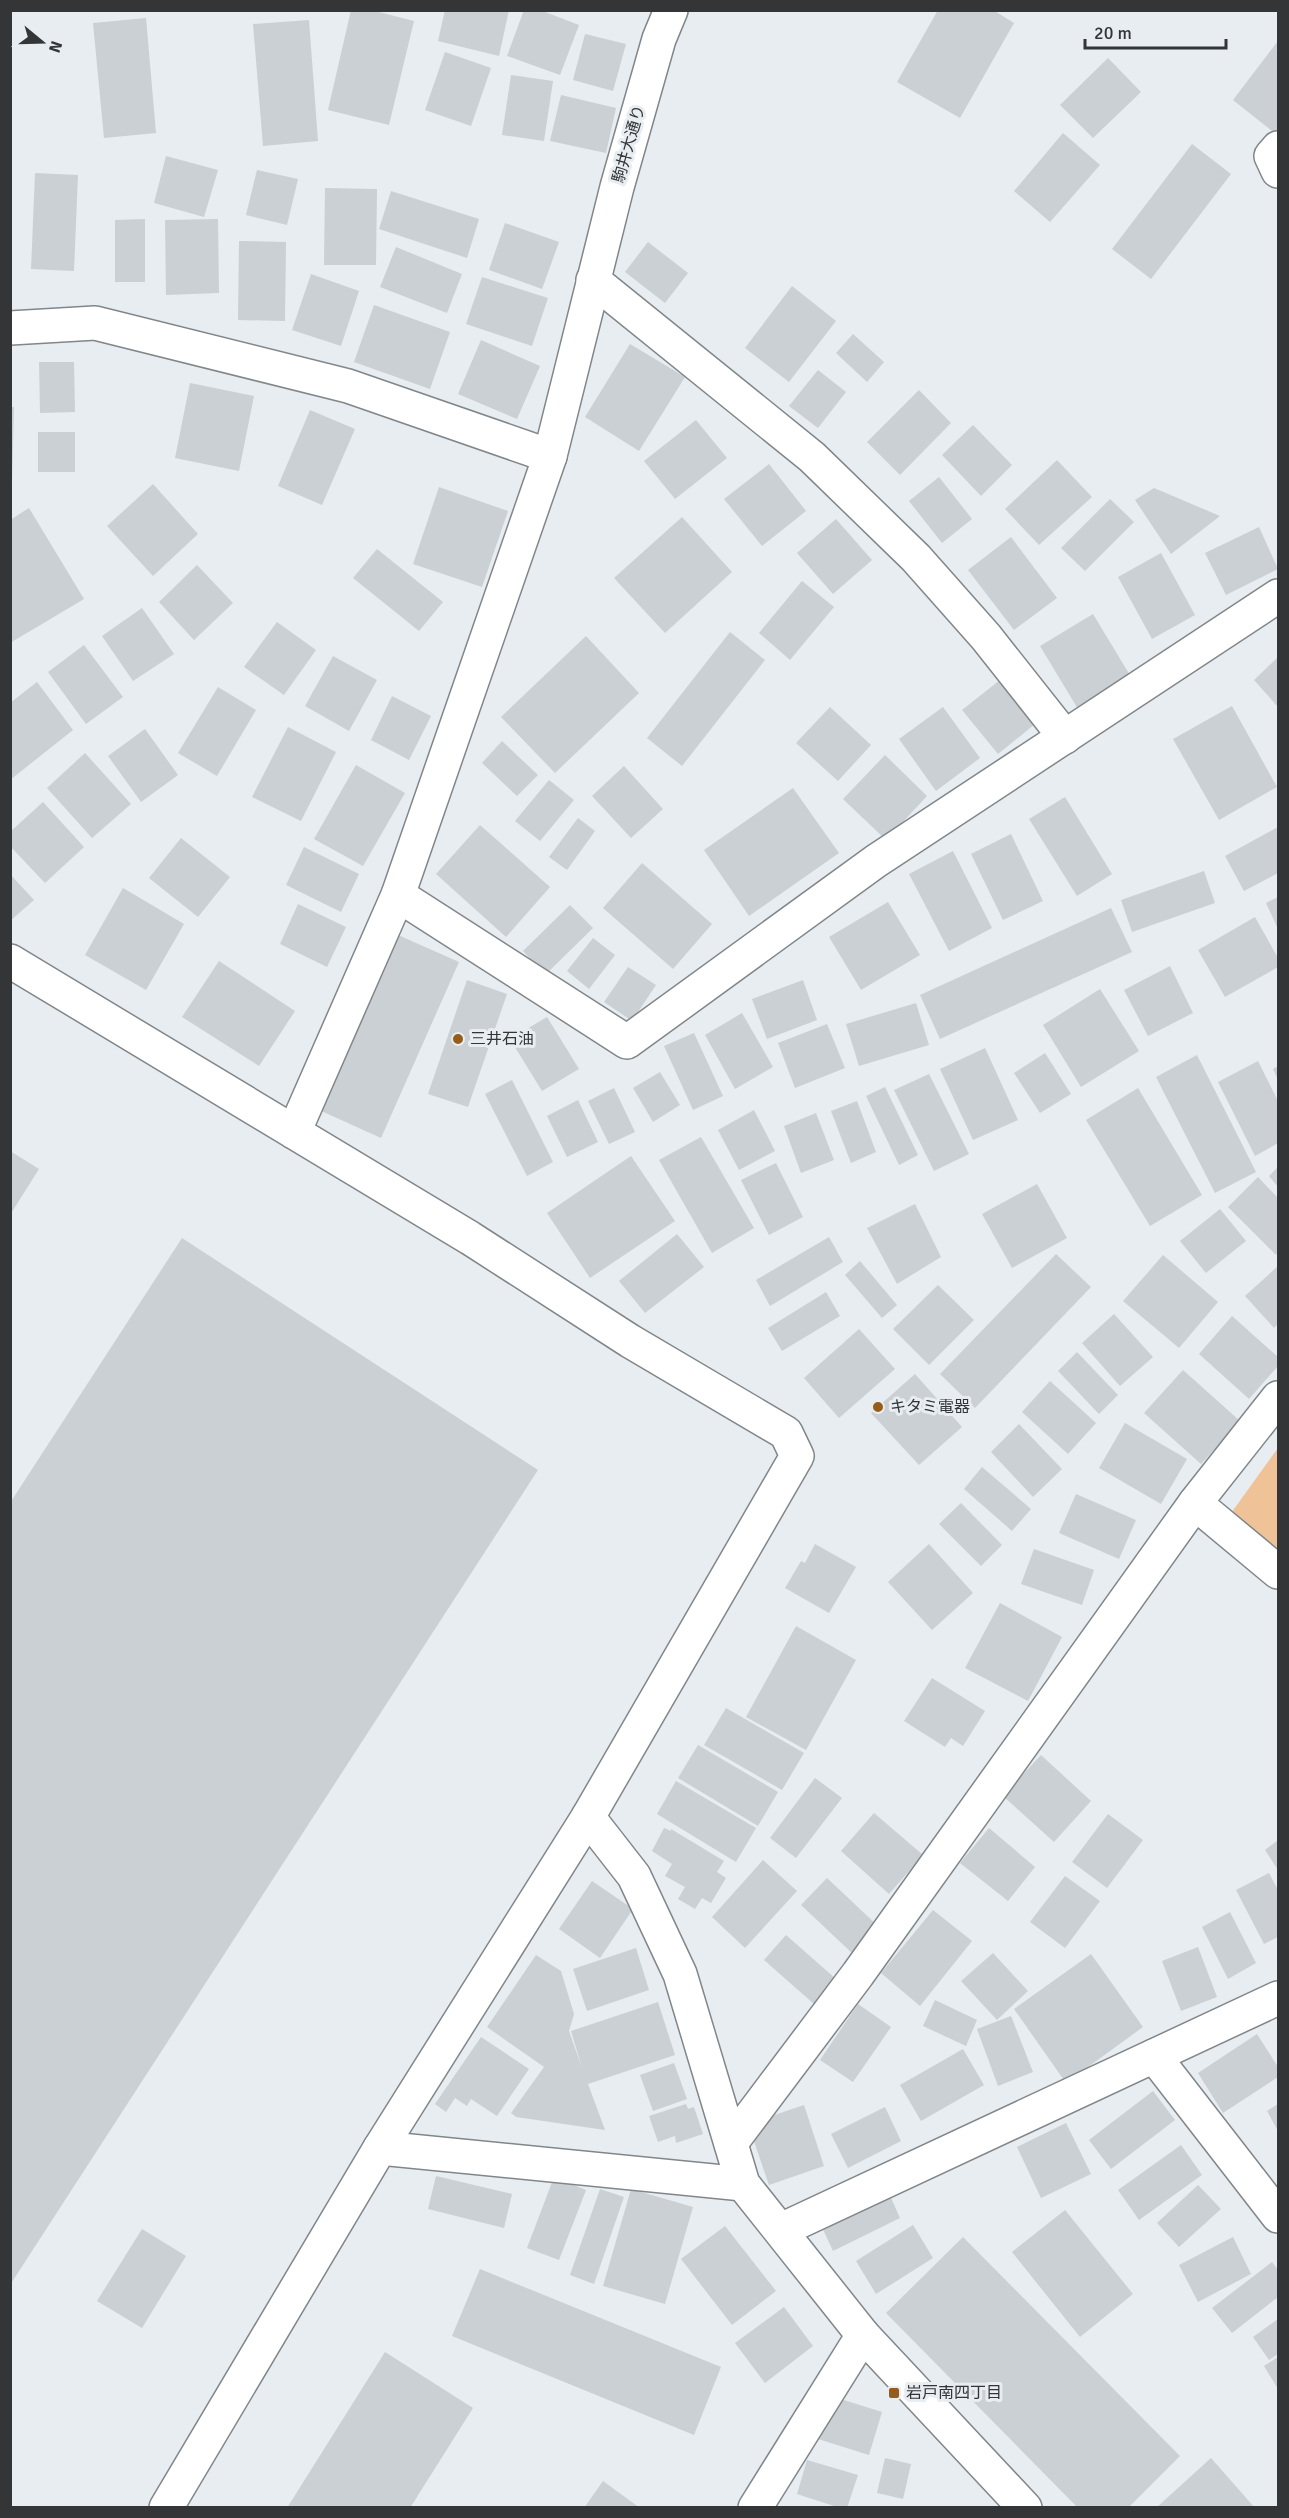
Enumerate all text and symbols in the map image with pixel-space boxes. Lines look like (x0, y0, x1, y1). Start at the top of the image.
north arrow (12, 12, 72, 72)
scale bar (1085, 12, 1226, 50)
text: 20 m (1094, 22, 1132, 44)
text: N (44, 38, 67, 55)
street label: 駒井大通り (608, 103, 650, 185)
place label: 三井石油 (470, 1029, 534, 1049)
marker: 三井石油 (451, 1032, 465, 1046)
place label: キタミ電器 (890, 1397, 970, 1417)
marker: キタミ電器 (871, 1400, 885, 1414)
place label: 岩戸南四丁目 (906, 2383, 1002, 2403)
marker: 岩戸南四丁目 (887, 2386, 901, 2400)

